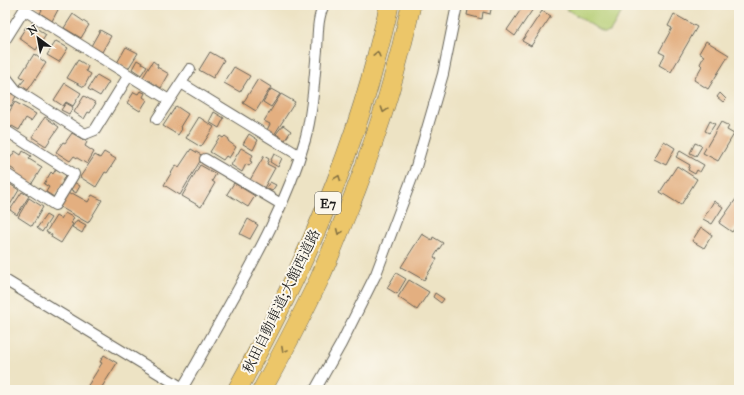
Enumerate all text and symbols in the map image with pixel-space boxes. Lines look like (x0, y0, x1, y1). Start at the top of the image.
north arrow (18, 18, 58, 58)
text: N (26, 22, 41, 38)
one-way arrow (372, 51, 381, 58)
one-way arrow (380, 107, 389, 114)
one-way arrow (333, 175, 341, 182)
road number: E7 (315, 192, 341, 214)
street label: 秋田自動車道;大館西道路 (239, 227, 324, 376)
one-way arrow (336, 228, 344, 236)
one-way arrow (281, 346, 289, 353)

